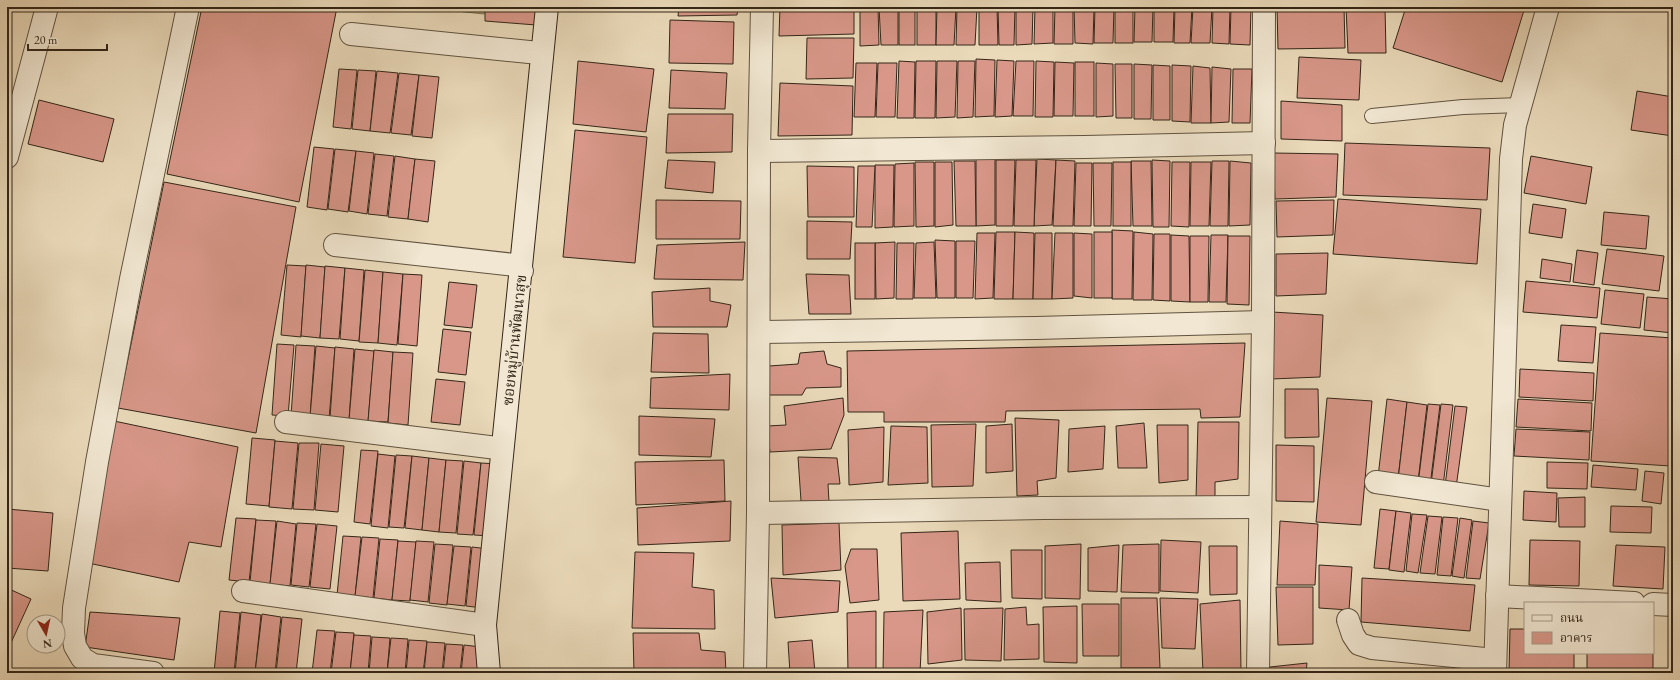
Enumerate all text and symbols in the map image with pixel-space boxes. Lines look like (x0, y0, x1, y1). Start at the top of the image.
scale bar (28, 26, 107, 52)
text: 20 m (34, 32, 58, 48)
street label: ซอยหมู่บ้านพัฒนาสุข (498, 274, 532, 407)
legend (1524, 602, 1654, 654)
text: ถนน (1560, 610, 1583, 626)
north arrow (26, 614, 66, 654)
text: อาคาร (1560, 630, 1592, 646)
text: N (42, 636, 53, 652)

